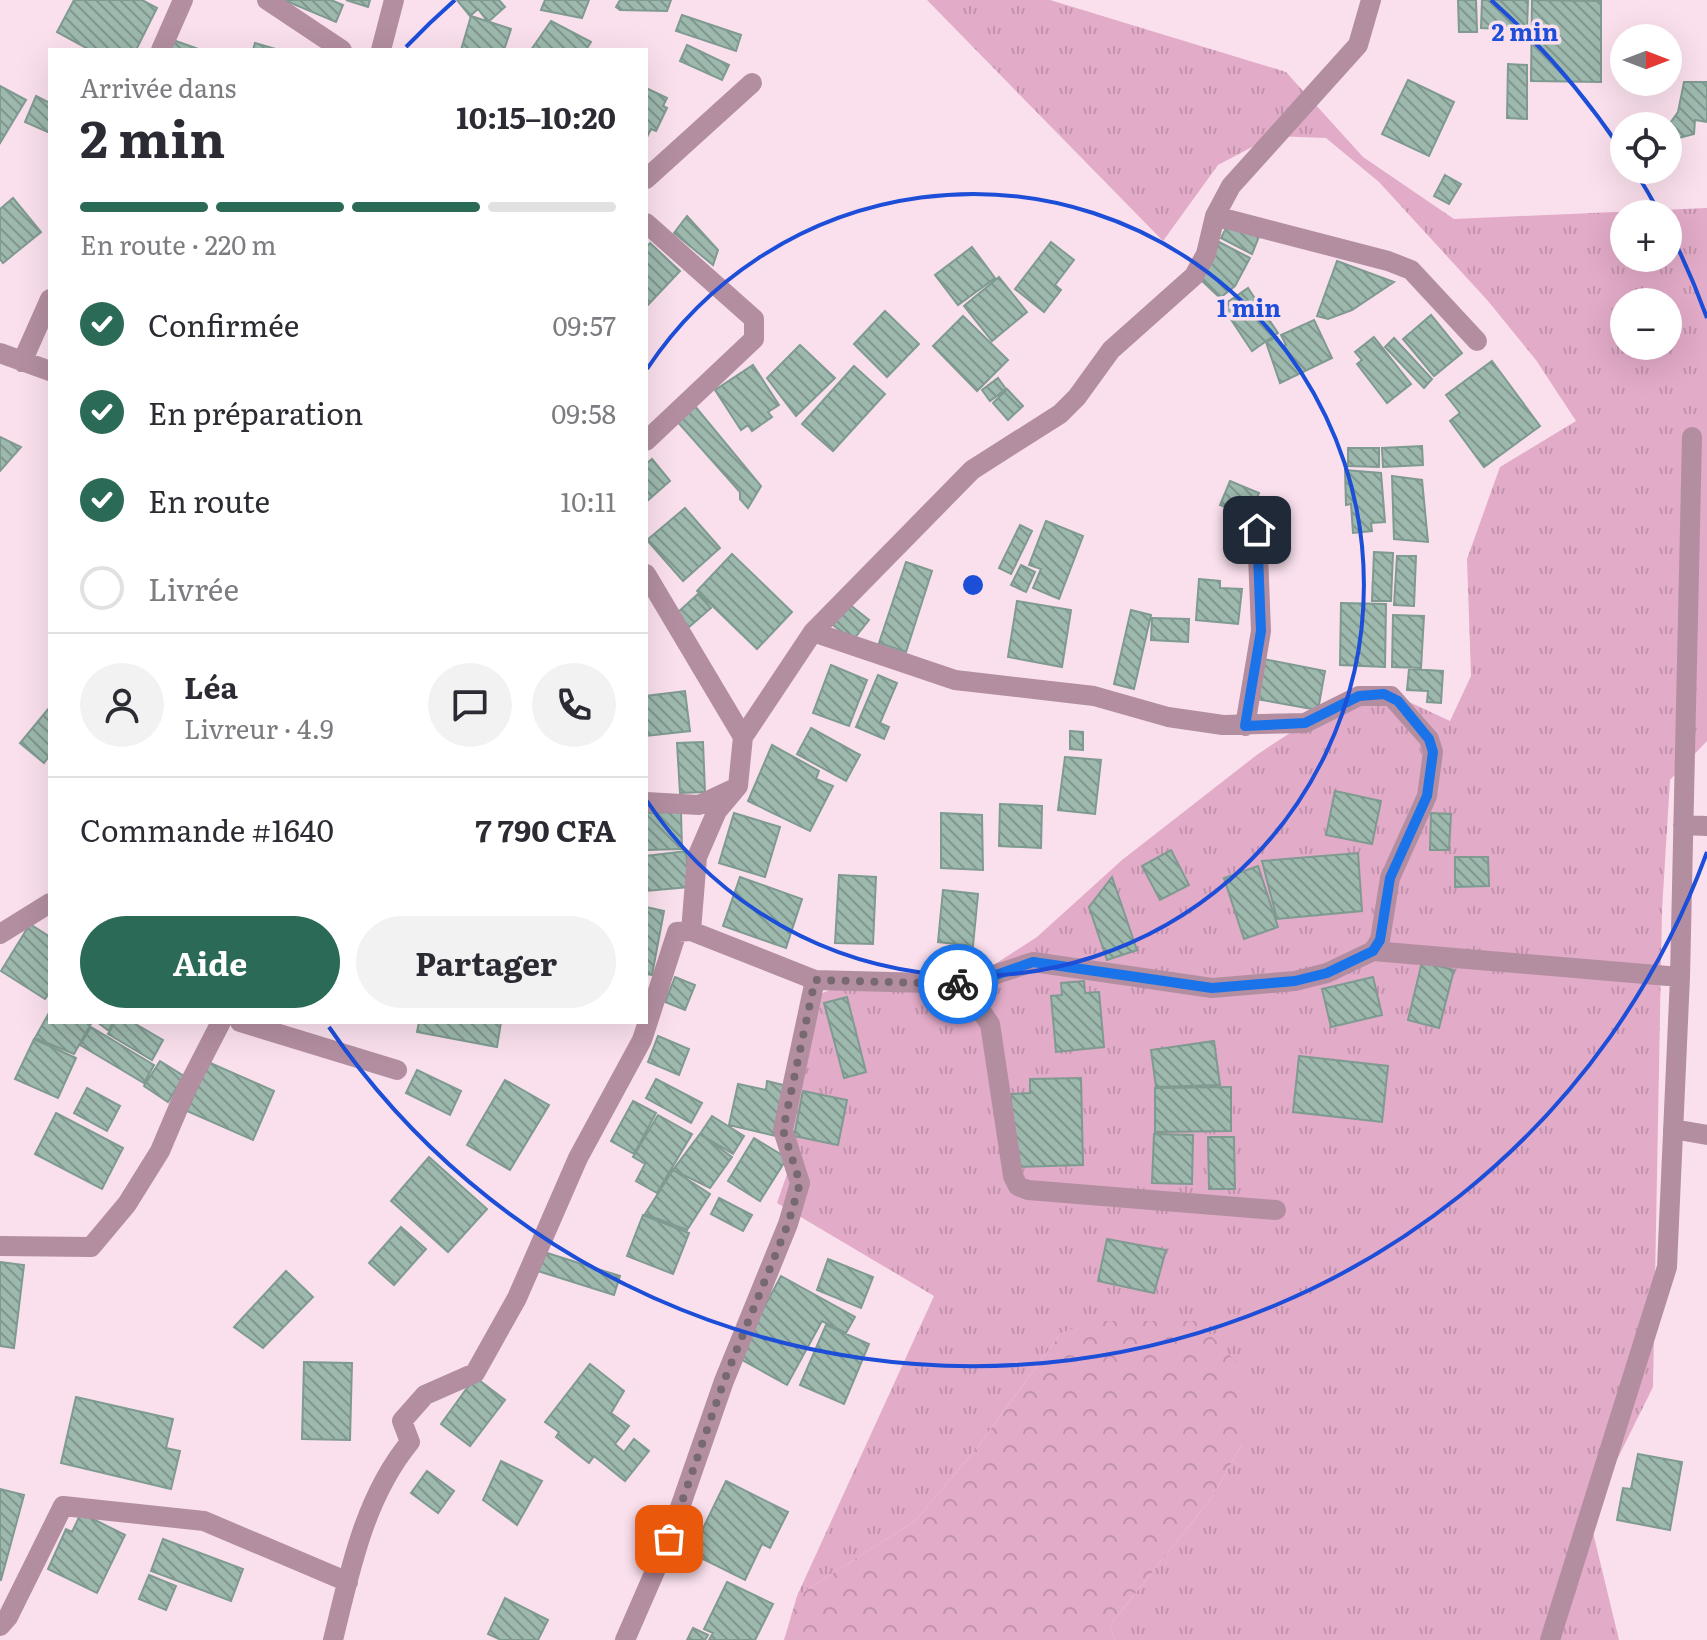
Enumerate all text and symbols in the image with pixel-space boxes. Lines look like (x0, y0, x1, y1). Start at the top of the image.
text: 2 min (1491, 13, 1559, 48)
north arrow (1610, 24, 1682, 96)
map controls (1610, 24, 1682, 360)
text: Arrivée dans (80, 67, 236, 106)
text: 10:15–10:20 (456, 94, 616, 138)
text: 2 min (80, 97, 225, 174)
button: locate (1610, 112, 1682, 184)
button: + (1610, 200, 1682, 272)
text: En route · 220 m (80, 224, 277, 263)
button: − (1610, 288, 1682, 360)
text: 1 min (1217, 289, 1281, 324)
icon: check (80, 302, 124, 346)
text: Confirmée (148, 302, 299, 346)
text: 09:57 (552, 305, 616, 344)
icon: check (80, 390, 124, 434)
text: En préparation (148, 390, 363, 434)
text: 09:58 (551, 393, 616, 432)
icon: check (80, 478, 124, 522)
text: En route (148, 478, 270, 522)
text: 10:11 (561, 481, 616, 520)
pin (1223, 496, 1291, 564)
icon: home (1235, 508, 1279, 552)
text: Livrée (148, 566, 239, 610)
centre of rings (959, 571, 987, 599)
button: person (80, 663, 164, 747)
button: chat (428, 663, 512, 747)
button: phone (532, 663, 616, 747)
text: Léa (184, 664, 238, 708)
text: Livreur · 4.9 (184, 708, 334, 747)
text: Commande #1640 (80, 807, 334, 851)
text: 7 790 CFA (475, 807, 616, 851)
button: Aide (80, 916, 340, 1008)
button: Partager (356, 916, 616, 1008)
courier (918, 944, 998, 1024)
icon: bike (936, 962, 980, 1006)
pin (635, 1505, 703, 1573)
icon: bag (647, 1517, 691, 1561)

